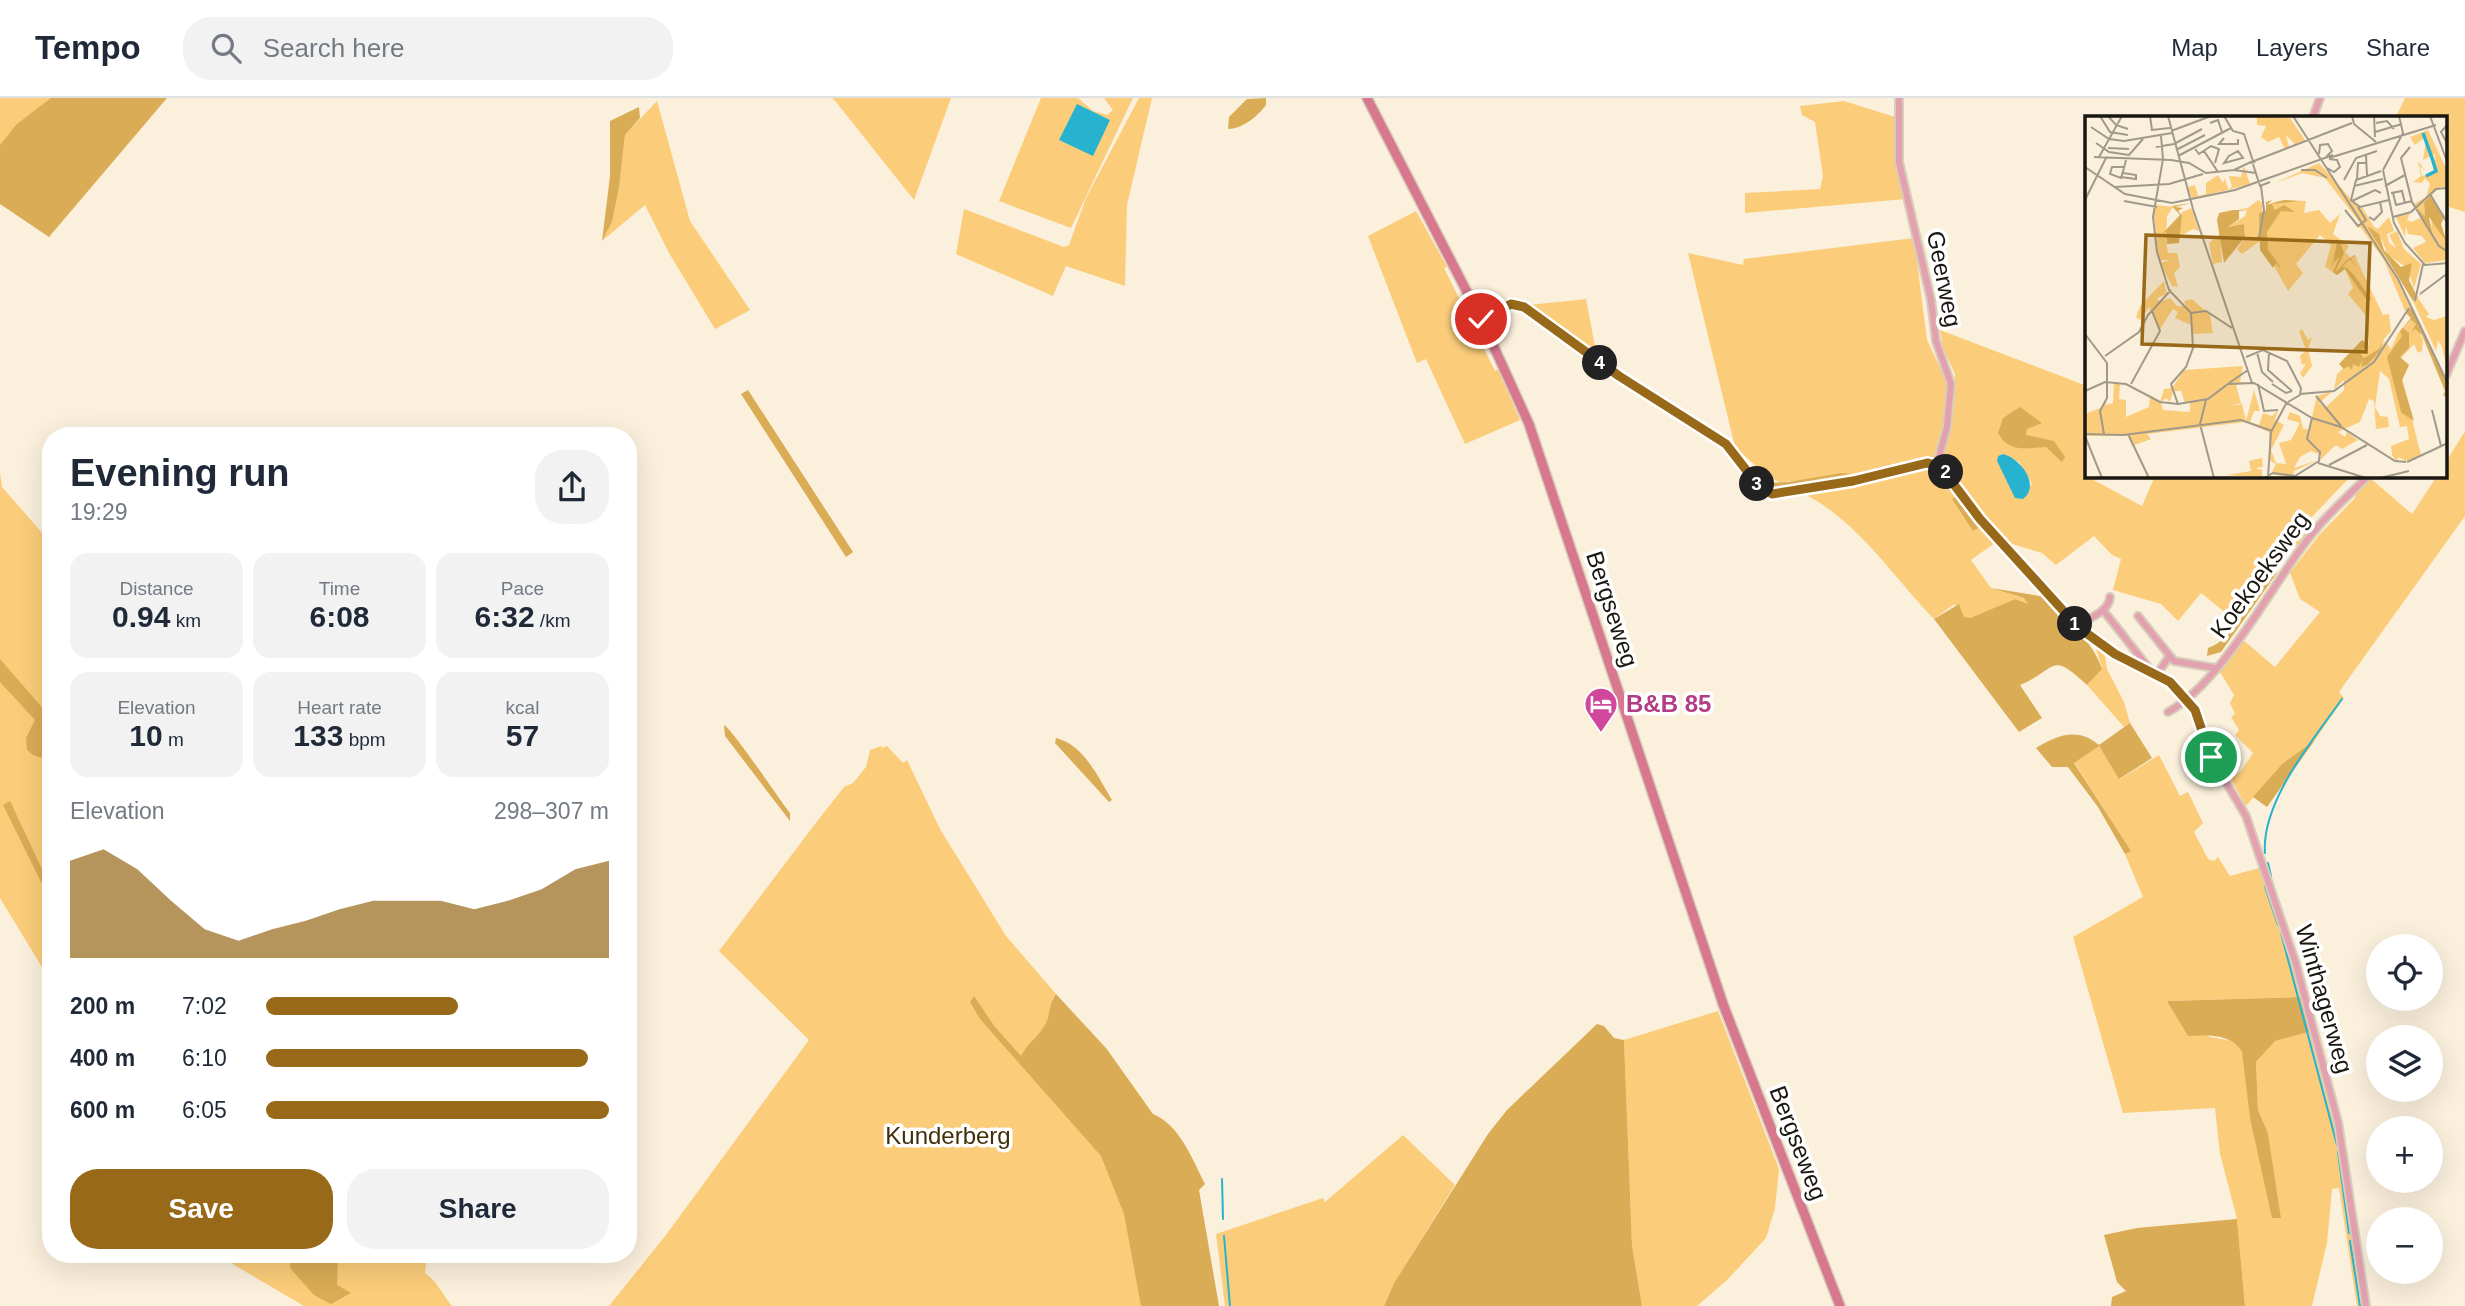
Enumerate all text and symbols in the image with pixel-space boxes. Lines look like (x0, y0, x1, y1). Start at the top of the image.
search box (183, 17, 673, 80)
text: Tempo (35, 29, 141, 66)
icon: search (207, 29, 245, 67)
text: Search here (263, 33, 404, 63)
text: Map (2171, 34, 2218, 61)
text: Layers (2256, 34, 2328, 61)
text: Share (2366, 34, 2430, 61)
inset map (2085, 116, 2448, 478)
street label: Geerweg (1922, 229, 1967, 329)
pin (1451, 289, 1511, 349)
icon: check (1462, 300, 1500, 338)
pin: 4 (1582, 345, 1618, 380)
text: 4 (1594, 352, 1605, 373)
button: share (535, 450, 609, 524)
text: Evening run (70, 452, 290, 494)
pin: 2 (1928, 454, 1964, 490)
text: 2 (1940, 461, 1951, 482)
pin: 3 (1740, 466, 1774, 502)
text: 3 (1751, 473, 1762, 494)
text: 19:29 (70, 499, 128, 525)
street label: Koekoeksweg (2205, 506, 2314, 643)
street label: Bergseweg (1581, 548, 1644, 670)
text: Distance (120, 578, 193, 599)
text: Time (319, 578, 360, 599)
text: Pace (501, 578, 544, 599)
text: 0.94 (112, 600, 170, 633)
text: 6:08 (309, 600, 370, 633)
text: 6:32 (475, 600, 535, 633)
pin: 1 (2058, 606, 2092, 642)
text: km (170, 610, 201, 631)
text: /km (535, 610, 570, 631)
text: 1 (2069, 613, 2080, 634)
hotel icon: B&B 85 (1582, 685, 1620, 734)
place label: B&B 85 (1626, 690, 1711, 717)
text: Elevation (117, 697, 196, 718)
text: Heart rate (297, 697, 382, 718)
text: kcal (506, 697, 539, 718)
text: 10 (129, 719, 163, 752)
text: 133 (293, 719, 343, 752)
text: 57 (506, 719, 539, 752)
pin (2181, 727, 2241, 787)
text: m (163, 729, 184, 750)
text: bpm (343, 729, 386, 750)
icon: arrive (2192, 738, 2230, 776)
text: Elevation (70, 798, 165, 824)
text: 298–307 m (494, 798, 609, 824)
street label: Winthagerweg (2290, 921, 2359, 1076)
map controls (2366, 934, 2443, 1284)
button: locate (2366, 934, 2443, 1011)
text: 200 m (70, 993, 135, 1019)
text: 7:02 (182, 993, 227, 1019)
button: layers (2366, 1025, 2443, 1102)
text: 400 m (70, 1045, 135, 1071)
text: 6:10 (182, 1045, 227, 1071)
street label: Bergseweg (1764, 1082, 1833, 1204)
text: 600 m (70, 1097, 135, 1123)
text: 6:05 (182, 1097, 227, 1123)
button: + (2366, 1116, 2443, 1193)
park label: Kunderberg (885, 1122, 1011, 1149)
button: Save (70, 1169, 333, 1249)
button: Share (347, 1169, 609, 1249)
button: − (2366, 1207, 2443, 1284)

